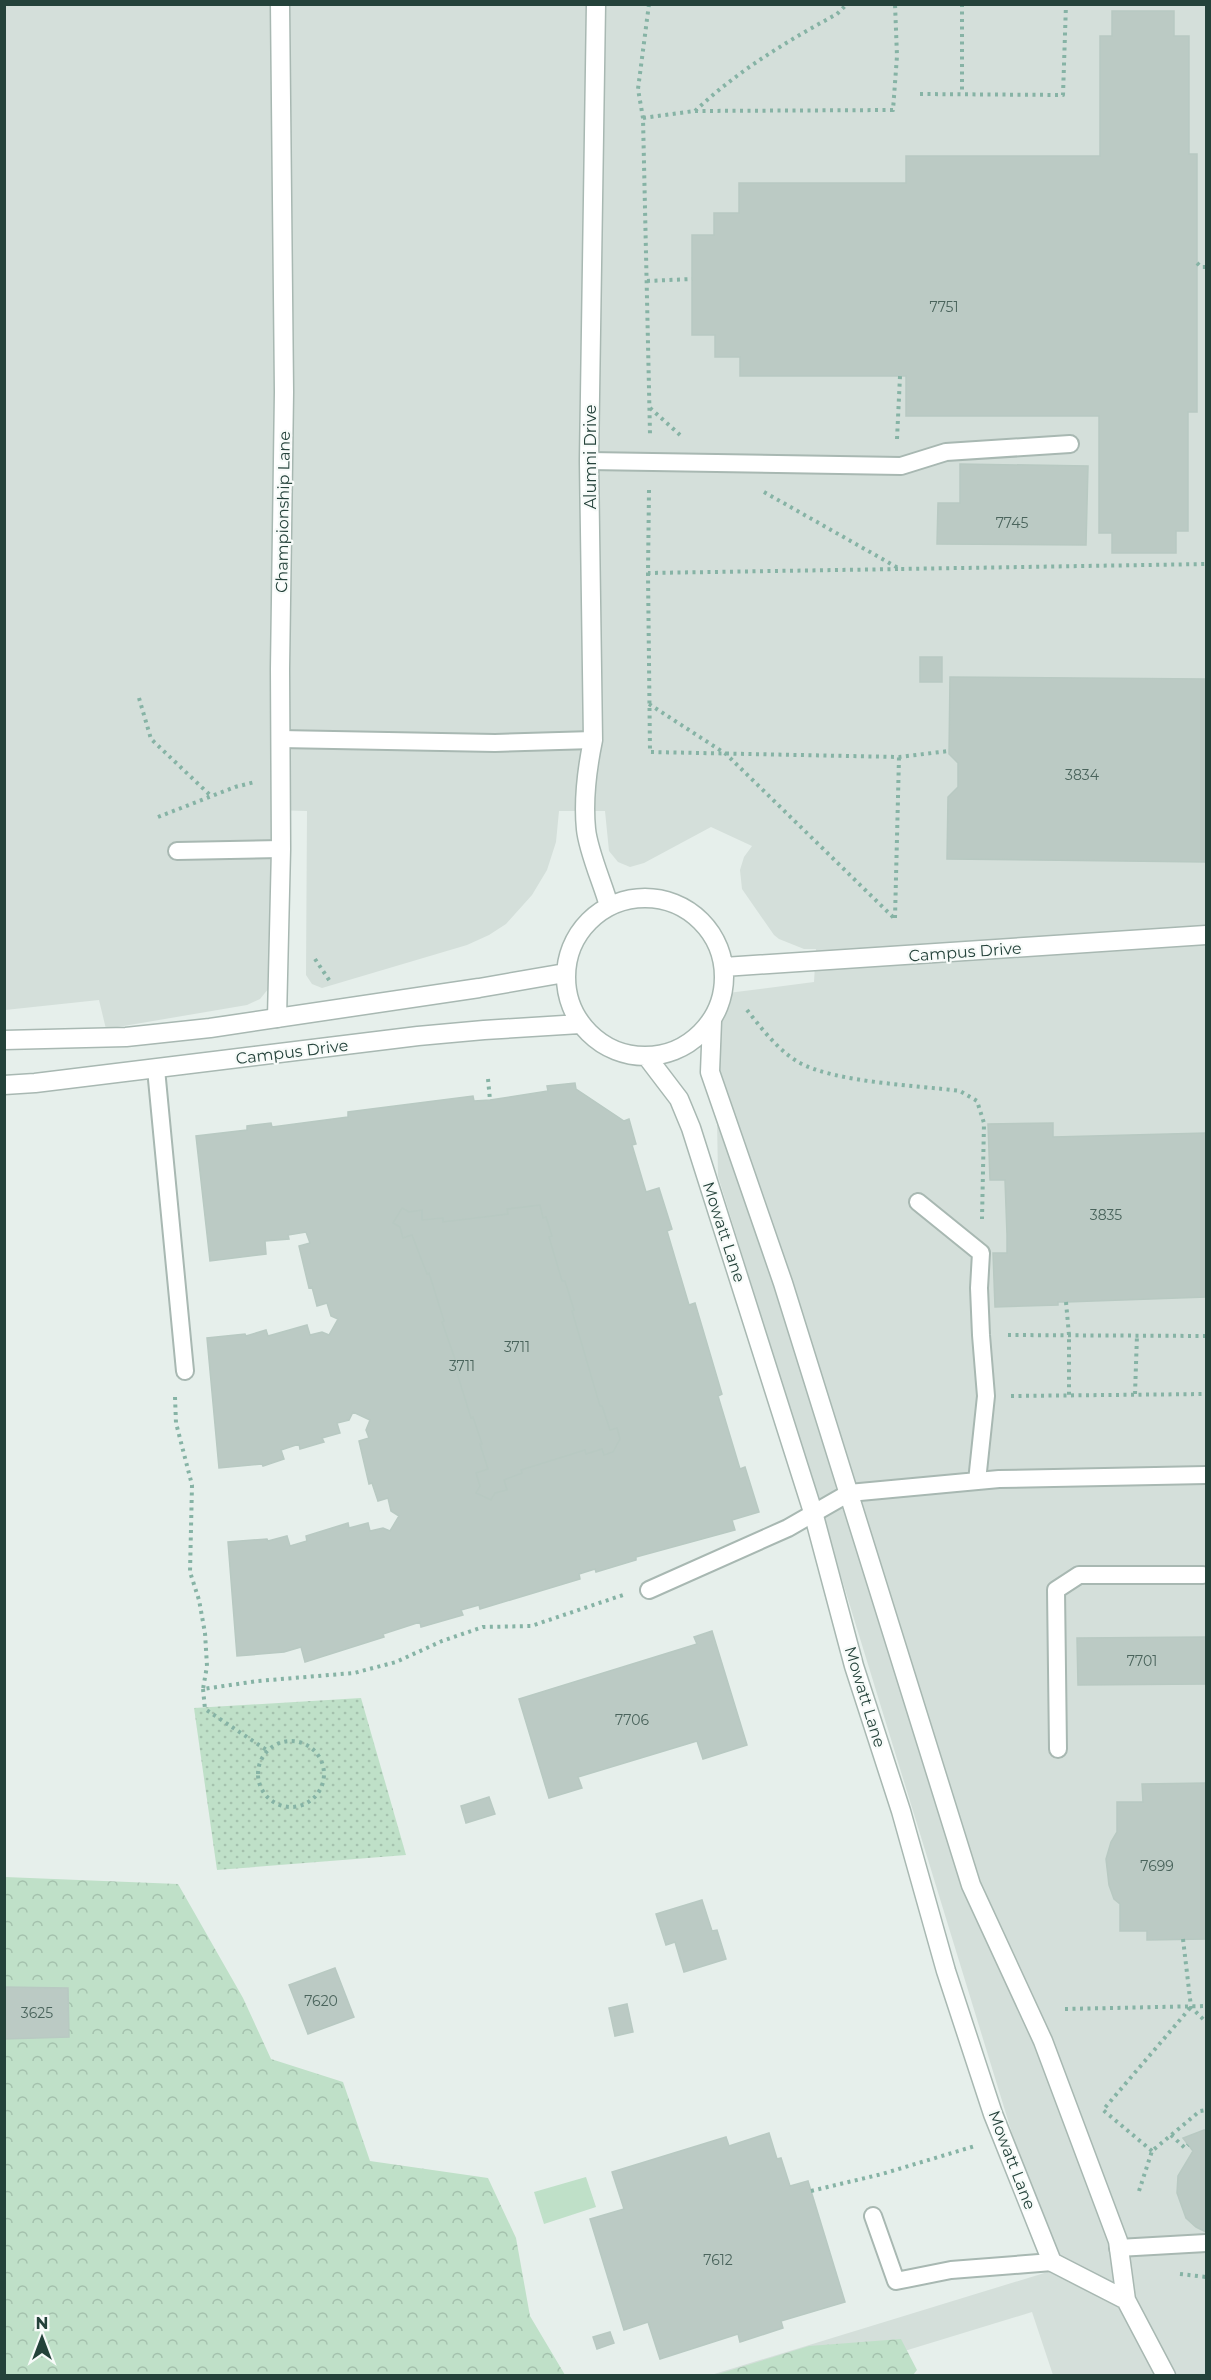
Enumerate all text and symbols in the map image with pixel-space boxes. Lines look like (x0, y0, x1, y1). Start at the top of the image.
house number: 7751 (929, 298, 959, 316)
street label: Alumni Drive (581, 405, 600, 509)
street label: Championship Lane (272, 431, 294, 593)
house number: 7745 (996, 514, 1028, 532)
house number: 3834 (1065, 766, 1100, 784)
street label: Campus Drive (908, 939, 1022, 965)
street label: Campus Drive (235, 1036, 349, 1068)
street label: Mowatt Lane (699, 1179, 749, 1285)
house number: 3835 (1090, 1206, 1122, 1224)
house number: 3711 (504, 1338, 530, 1356)
house number: 3711 (449, 1357, 475, 1375)
street label: Mowatt Lane (841, 1644, 889, 1750)
house number: 7701 (1127, 1652, 1157, 1670)
house number: 7706 (615, 1711, 649, 1729)
house number: 7699 (1140, 1857, 1174, 1875)
house number: 7620 (304, 1992, 338, 2010)
house number: 3625 (21, 2004, 53, 2022)
street label: Mowatt Lane (984, 2108, 1040, 2212)
house number: 7612 (703, 2251, 733, 2269)
north arrow (12, 2308, 72, 2368)
text: N (36, 2314, 48, 2333)

